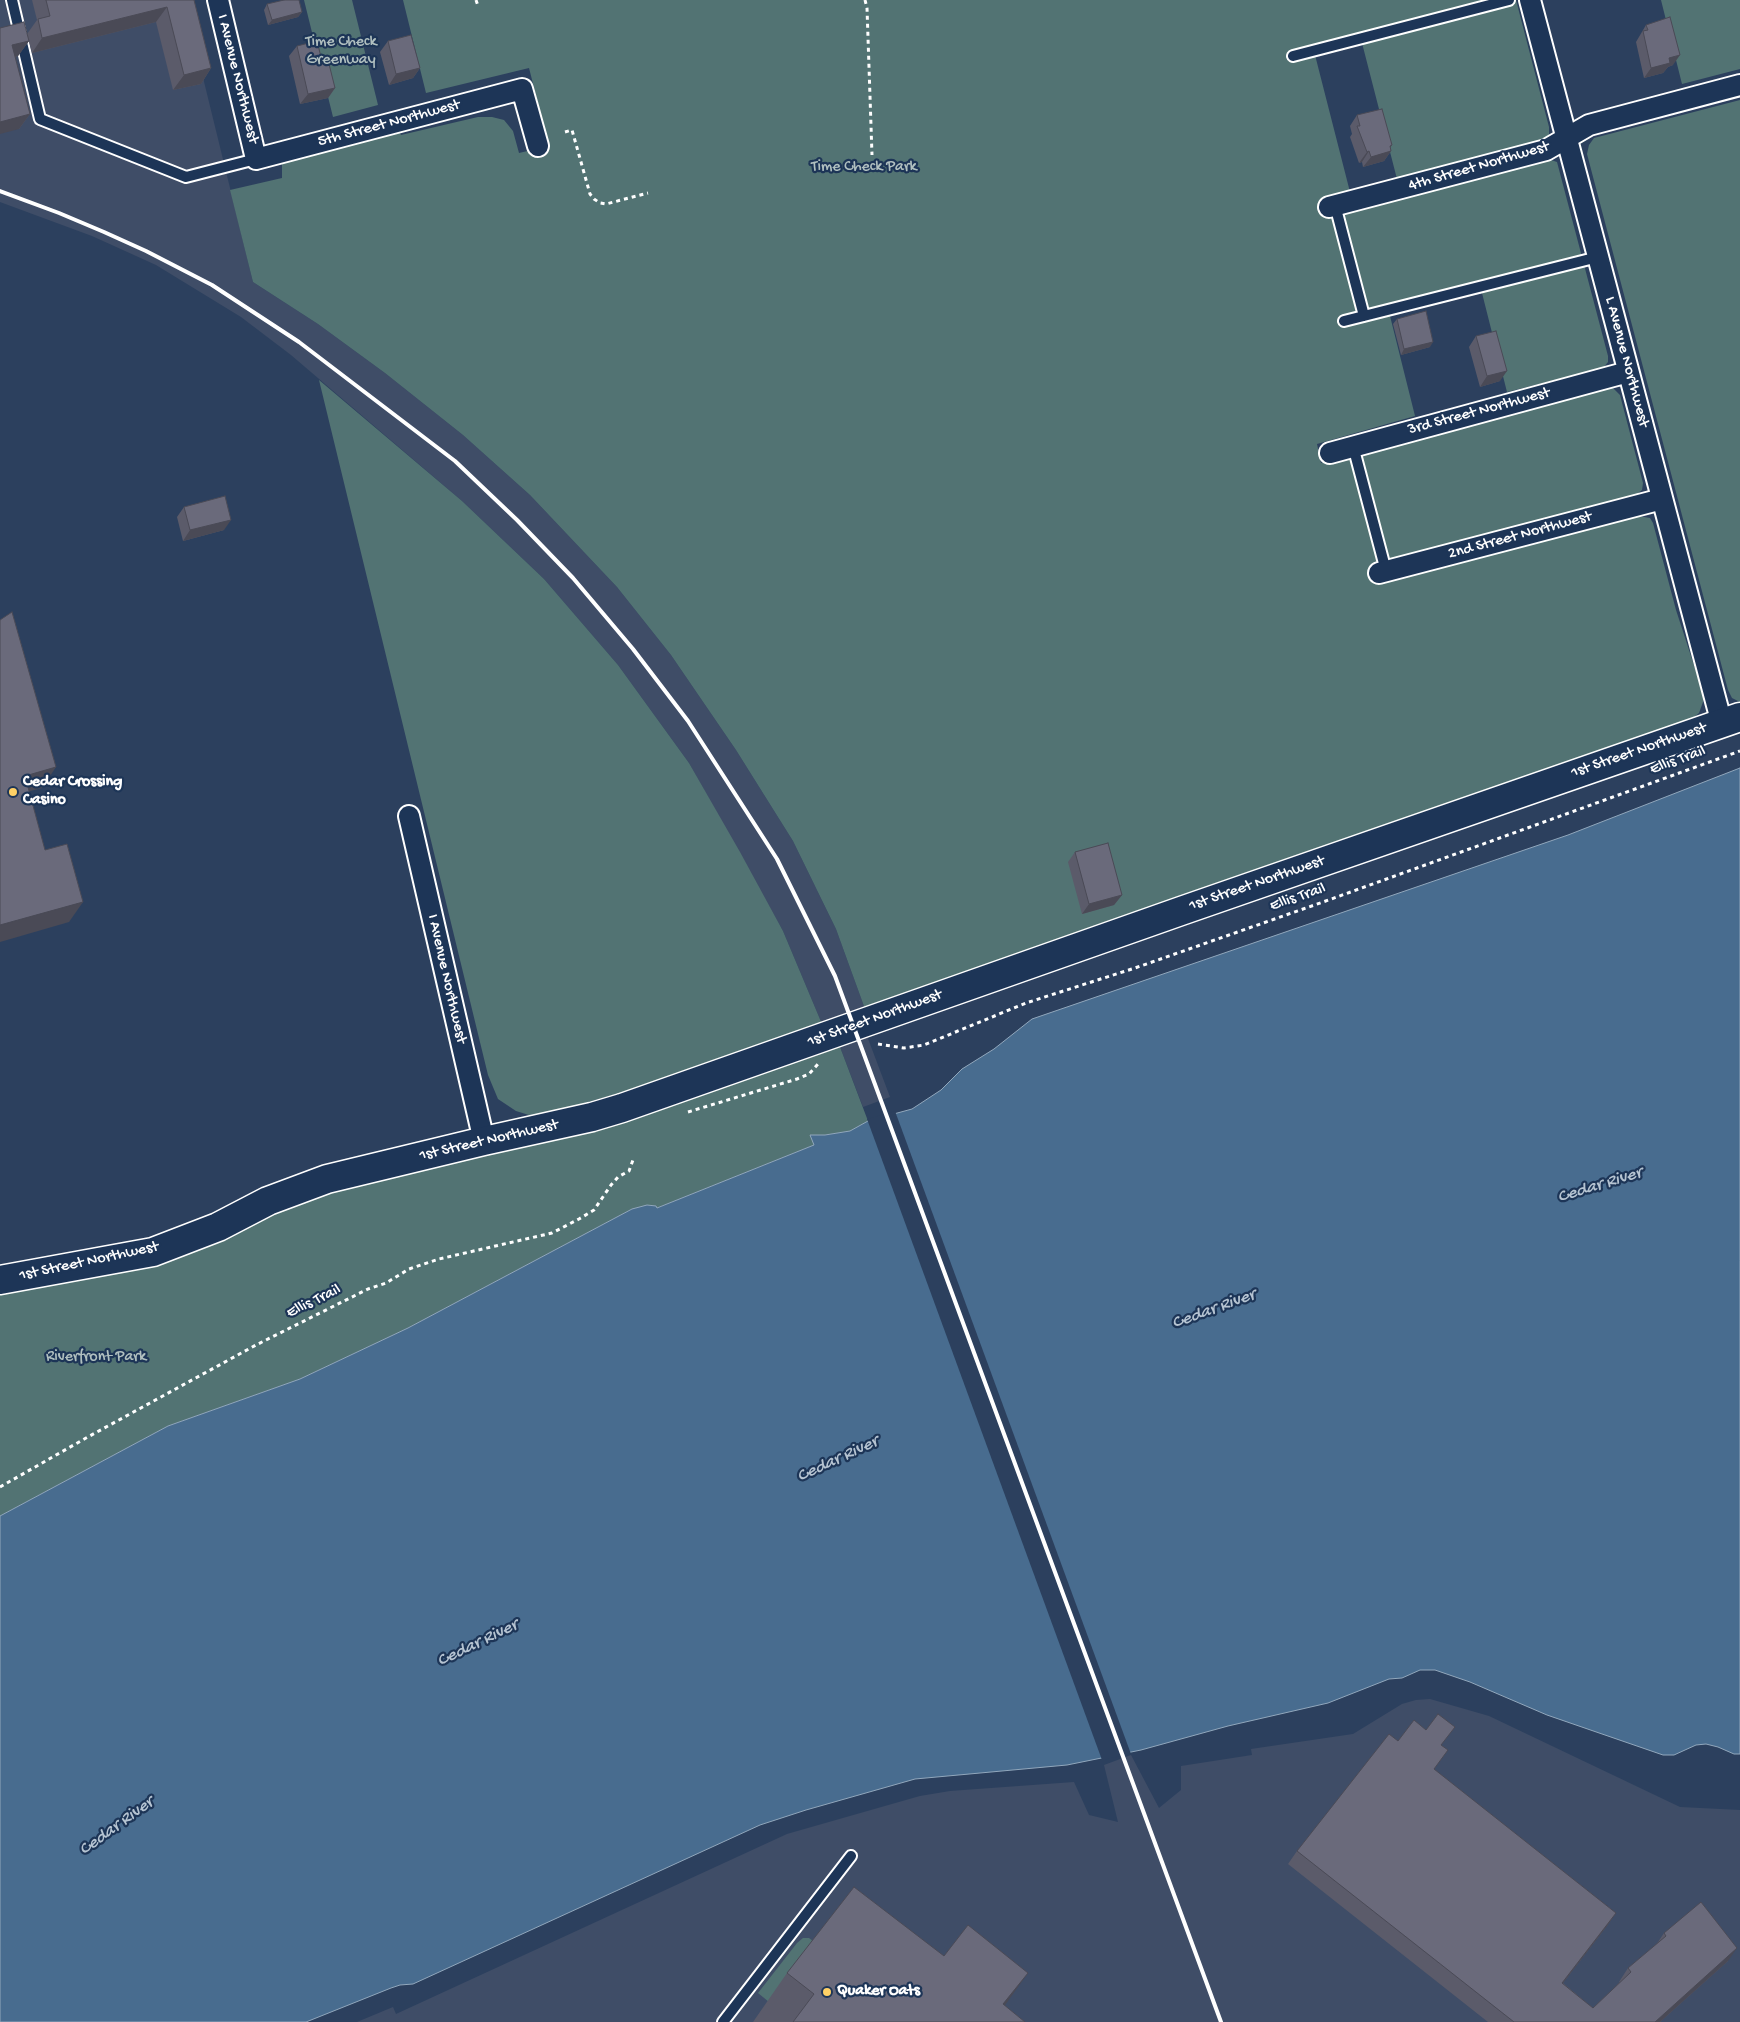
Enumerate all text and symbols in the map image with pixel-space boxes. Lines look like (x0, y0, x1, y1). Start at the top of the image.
street label: I Avenue Northwest (212, 13, 262, 145)
park label: Time Check Greenway (305, 33, 377, 71)
street label: 5th Street Northwest (316, 96, 462, 152)
street label: 4th Street Northwest (1406, 138, 1552, 196)
park label: Time Check Park (811, 158, 917, 178)
street label: L Avenue Northwest (1599, 295, 1653, 429)
street label: 3rd Street Northwest (1406, 384, 1552, 440)
street label: 2nd Street Northwest (1446, 508, 1594, 564)
street label: 1st Street Northwest (1569, 719, 1709, 783)
street label: Ellis Trail (1648, 742, 1708, 780)
place label: Cedar Crossing Casino (23, 773, 122, 811)
marker: Cedar Crossing Casino (7, 786, 19, 798)
street label: 1st Street Northwest (1187, 852, 1327, 916)
street label: Ellis Trail (1268, 880, 1328, 916)
street label: I Avenue Northwest (422, 912, 470, 1046)
street label: 1st Street Northwest (805, 986, 945, 1052)
street label: 1st Street Northwest (418, 1116, 560, 1166)
water label: Cedar River (1555, 1163, 1645, 1209)
street label: 1st Street Northwest (18, 1238, 160, 1286)
street label: Ellis Trail (284, 1281, 344, 1323)
water label: Cedar River (1169, 1285, 1259, 1335)
park label: Riverfront Park (46, 1348, 146, 1368)
water label: Cedar River (794, 1432, 882, 1488)
water label: Cedar River (434, 1615, 522, 1673)
water label: Cedar River (75, 1793, 159, 1861)
place label: Quaker Oats (837, 1982, 920, 2002)
marker: Quaker Oats (821, 1986, 833, 1998)

